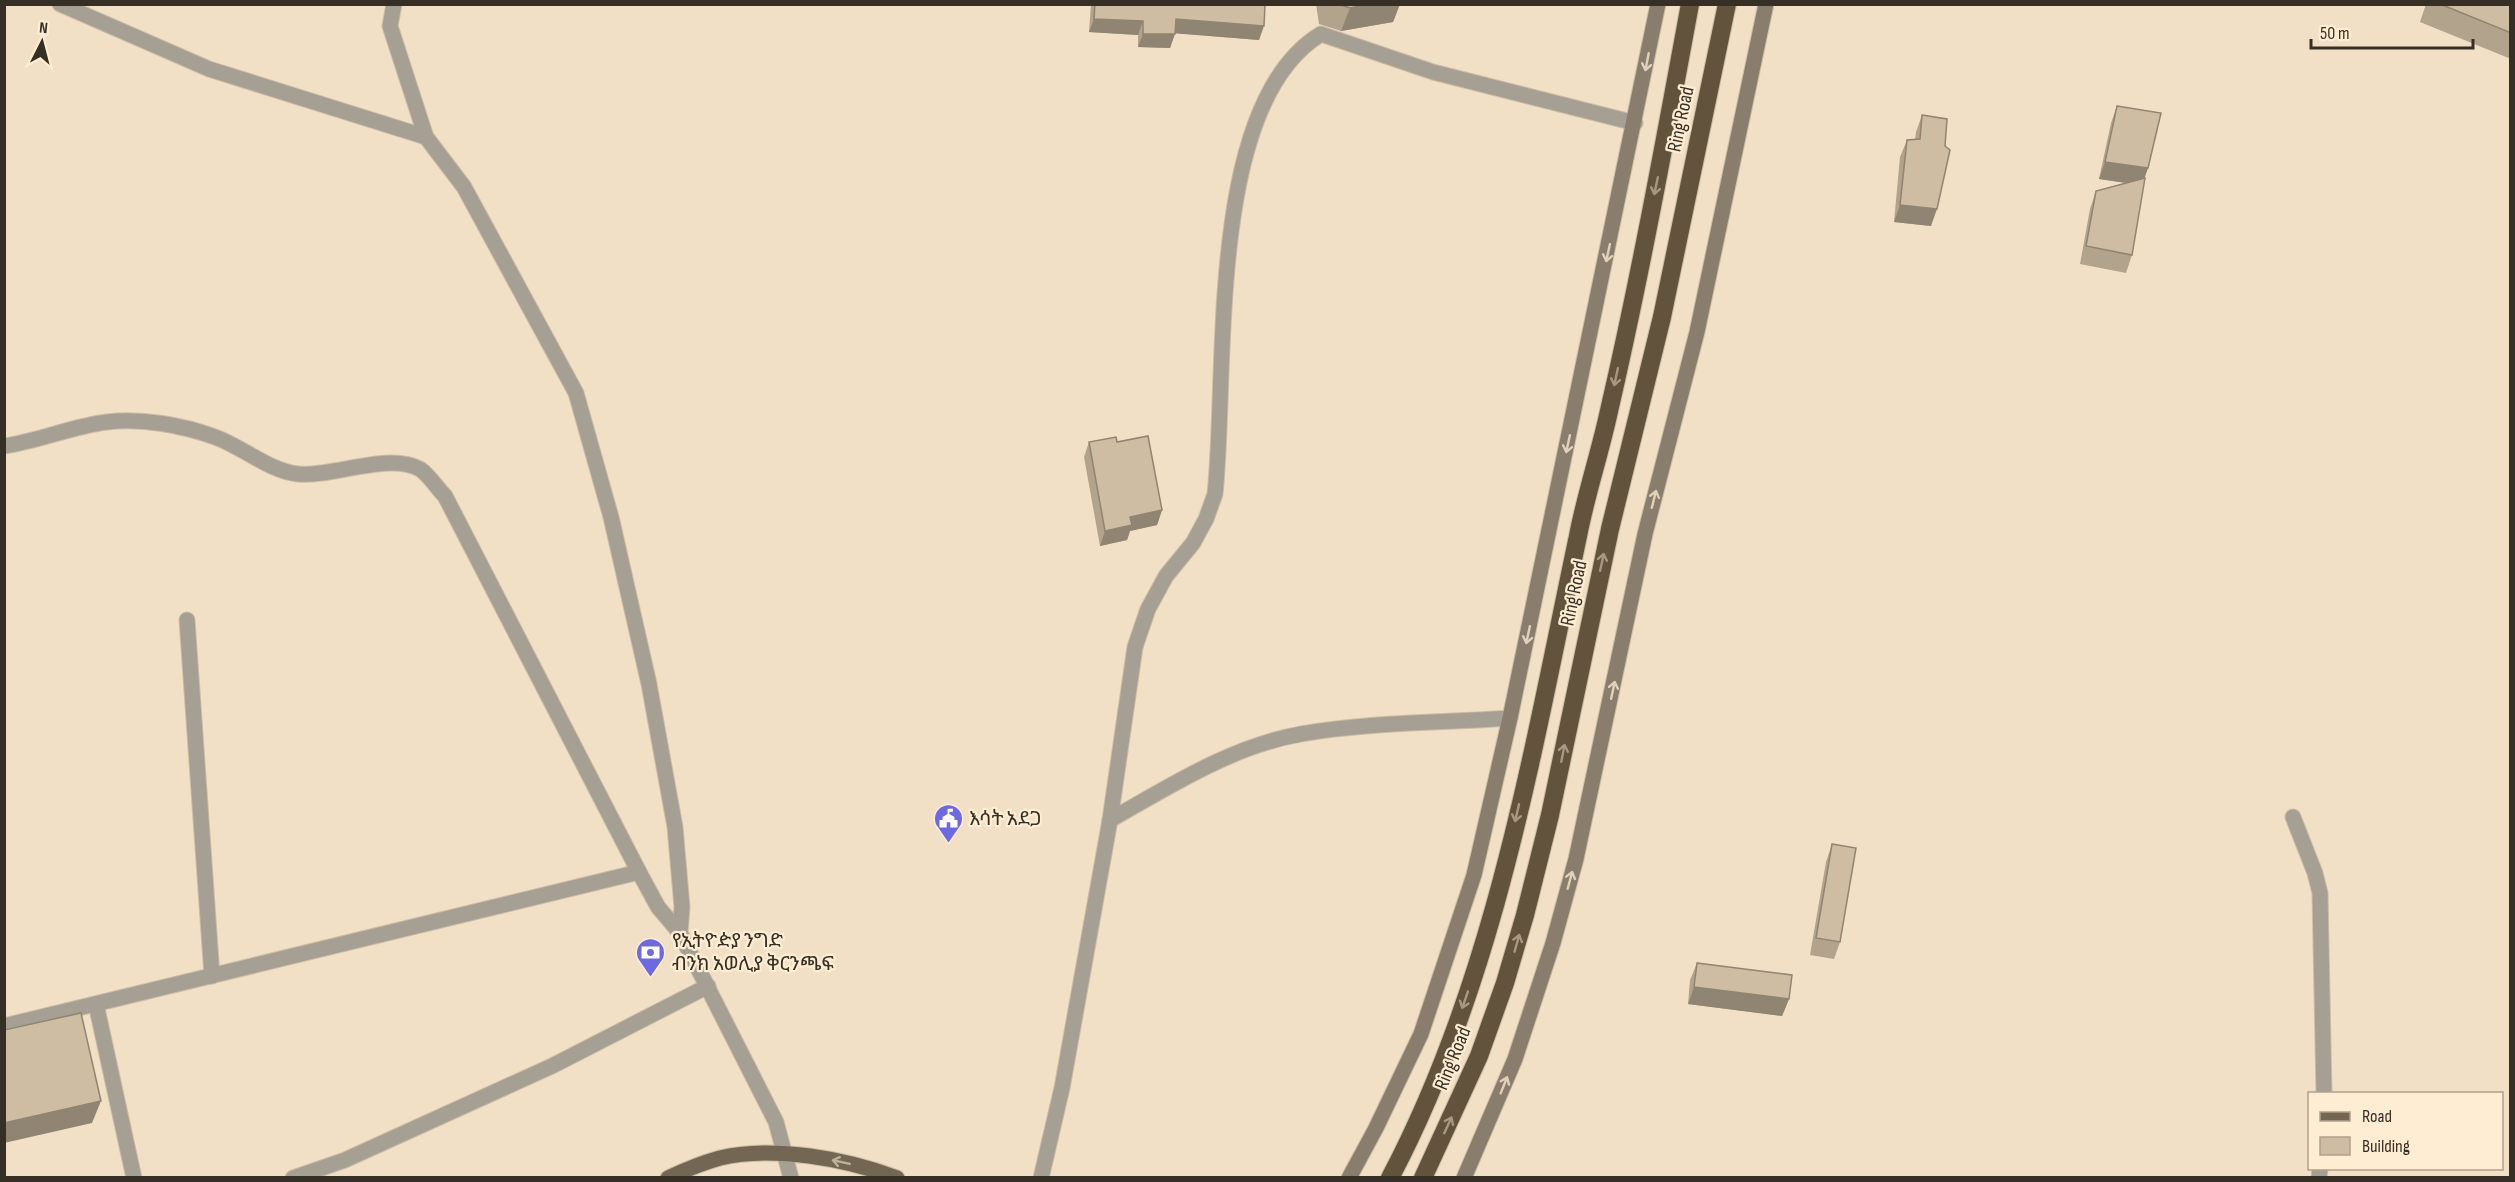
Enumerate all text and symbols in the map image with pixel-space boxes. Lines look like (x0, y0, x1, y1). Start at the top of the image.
north arrow (12, 12, 72, 72)
scale bar (2311, 12, 2473, 50)
text: N (38, 19, 49, 38)
text: 50 m (2320, 23, 2350, 44)
one-way arrow (1641, 52, 1652, 71)
street label: Ring Road (1662, 84, 1700, 154)
one-way arrow (1650, 176, 1661, 195)
one-way arrow (1601, 243, 1613, 262)
one-way arrow (1610, 367, 1621, 386)
one-way arrow (1561, 434, 1573, 453)
one-way arrow (1649, 490, 1661, 509)
one-way arrow (1597, 553, 1609, 572)
street label: Ring Road (1555, 558, 1593, 628)
one-way arrow (1522, 624, 1533, 644)
one-way arrow (1608, 680, 1619, 700)
one-way arrow (1558, 744, 1569, 763)
public building icon: እሳት አደጋ (932, 802, 964, 844)
one-way arrow (1511, 803, 1523, 822)
place label: እሳት አደጋ (969, 807, 1042, 831)
one-way arrow (1565, 871, 1576, 890)
place label: የኢትዮዽያ ንግድ ብንክ አወሊያ ቅርንጫፍ (672, 929, 834, 976)
one-way arrow (1512, 933, 1523, 952)
bank icon: የኢትዮዽያ ንግድ ብንክ አወሊያ ቅርንጫፍ (635, 936, 667, 978)
one-way arrow (1459, 991, 1470, 1009)
street label: Ring Road (1429, 1023, 1476, 1093)
one-way arrow (1499, 1077, 1510, 1095)
legend (2308, 1092, 2503, 1170)
text: Road (2362, 1106, 2392, 1127)
one-way arrow (1443, 1116, 1455, 1134)
text: Building (2362, 1136, 2410, 1157)
one-way arrow (831, 1156, 851, 1167)

